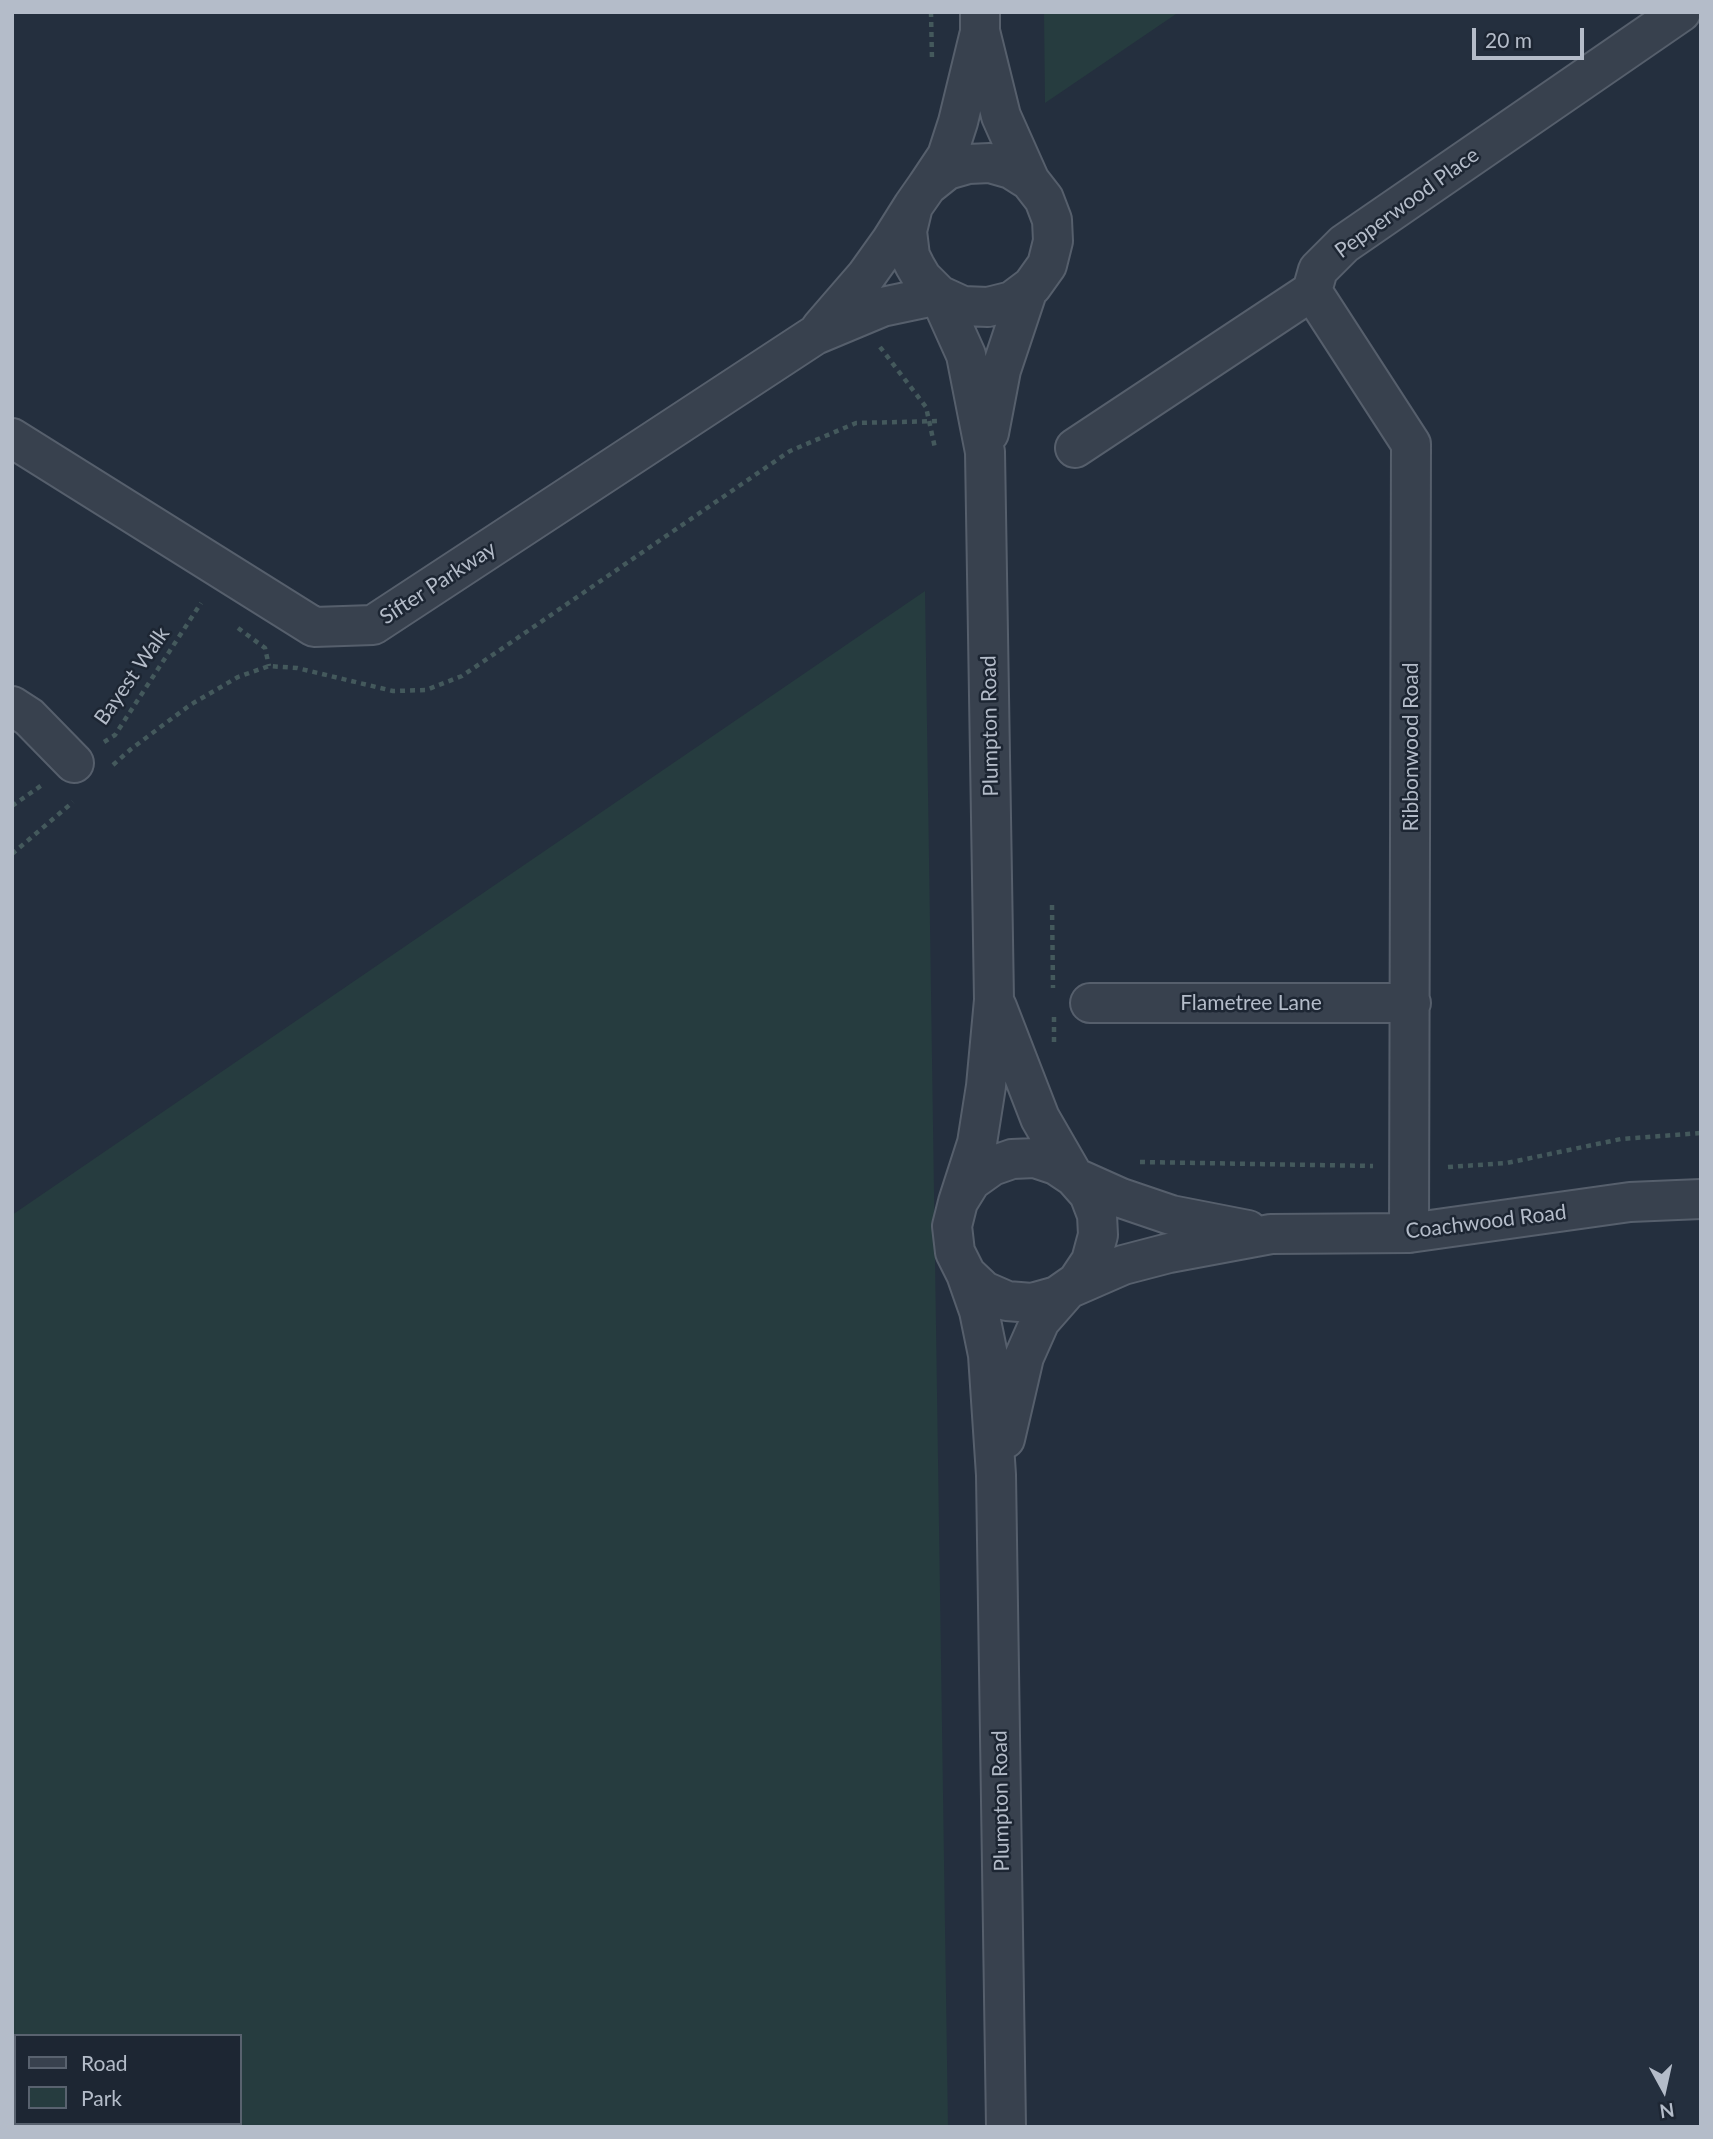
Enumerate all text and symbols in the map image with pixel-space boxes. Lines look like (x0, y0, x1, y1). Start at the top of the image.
scale bar (1475, 14, 1587, 58)
text: 20 m (1485, 27, 1532, 52)
street label: Pepperwood Place (1330, 142, 1484, 264)
street label: Sifter Parkway (375, 536, 501, 630)
street label: Bayest Walk (89, 622, 175, 730)
street label: Plumpton Road (976, 655, 1004, 797)
street label: Ribbonwood Road (1398, 662, 1424, 832)
street label: Flametree Lane (1180, 990, 1322, 1016)
street label: Coachwood Road (1404, 1200, 1568, 1244)
street label: Plumpton Road (987, 1730, 1015, 1872)
legend (14, 2034, 242, 2125)
text: Road (81, 2050, 128, 2075)
north arrow (1629, 2055, 1699, 2125)
text: Park (81, 2085, 122, 2110)
text: N (1658, 2099, 1676, 2124)

